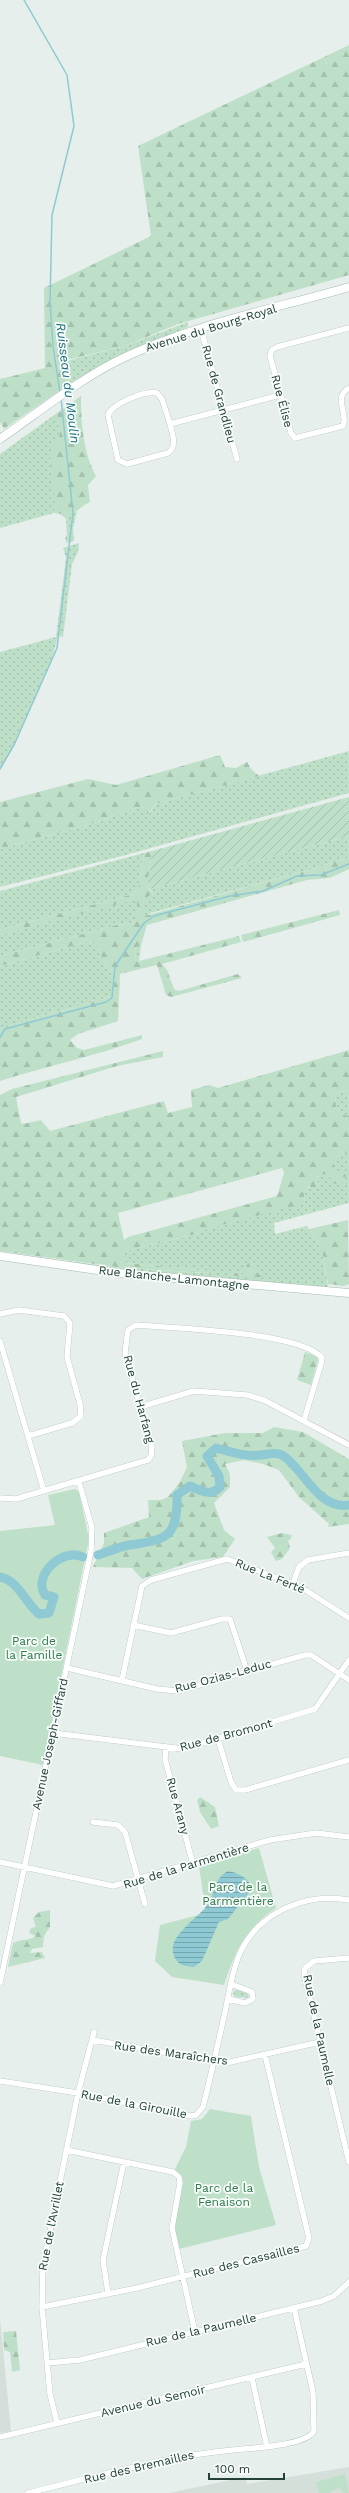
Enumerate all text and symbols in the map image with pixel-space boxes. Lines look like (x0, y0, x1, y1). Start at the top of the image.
street label: Avenue du Bourg-Royal (144, 301, 279, 355)
water label: Ruisseau du Moulin (53, 322, 83, 444)
street label: Rue de Grandlieu (199, 343, 239, 445)
street label: Rue Élise (268, 373, 296, 429)
street label: Rue Blanche-Lamontagne (98, 1263, 250, 1293)
street label: Rue du Harfang (121, 1353, 158, 1445)
street label: Rue La Ferté (233, 1556, 307, 1596)
park label: Parc de la Famille (6, 1634, 62, 1662)
street label: Rue Ozias-Leduc (173, 1656, 273, 1696)
street label: Avenue Joseph-Giffard (29, 1677, 71, 1811)
street label: Rue de Bromont (178, 1716, 274, 1754)
street label: Rue Arany (164, 1776, 193, 1837)
street label: Rue de la Parmentière (122, 1840, 251, 1892)
park label: Parc de la Parmentière (202, 1880, 274, 1908)
street label: Rue de la Paumelle (300, 1973, 338, 2087)
street label: Rue des Maraîchers (113, 2038, 229, 2068)
street label: Rue de la Girouille (80, 2087, 188, 2121)
street label: Rue de l'Avrillet (35, 2180, 67, 2272)
park label: Parc de la Fenaison (195, 2181, 254, 2209)
street label: Rue des Cassailles (191, 2241, 301, 2281)
street label: Rue de la Paumelle (144, 2310, 258, 2350)
street label: Avenue du Semoir (99, 2382, 207, 2420)
street label: Rue des Bremailles (83, 2448, 195, 2486)
scale bar (209, 2455, 284, 2481)
text: 100 m (215, 2462, 250, 2476)

